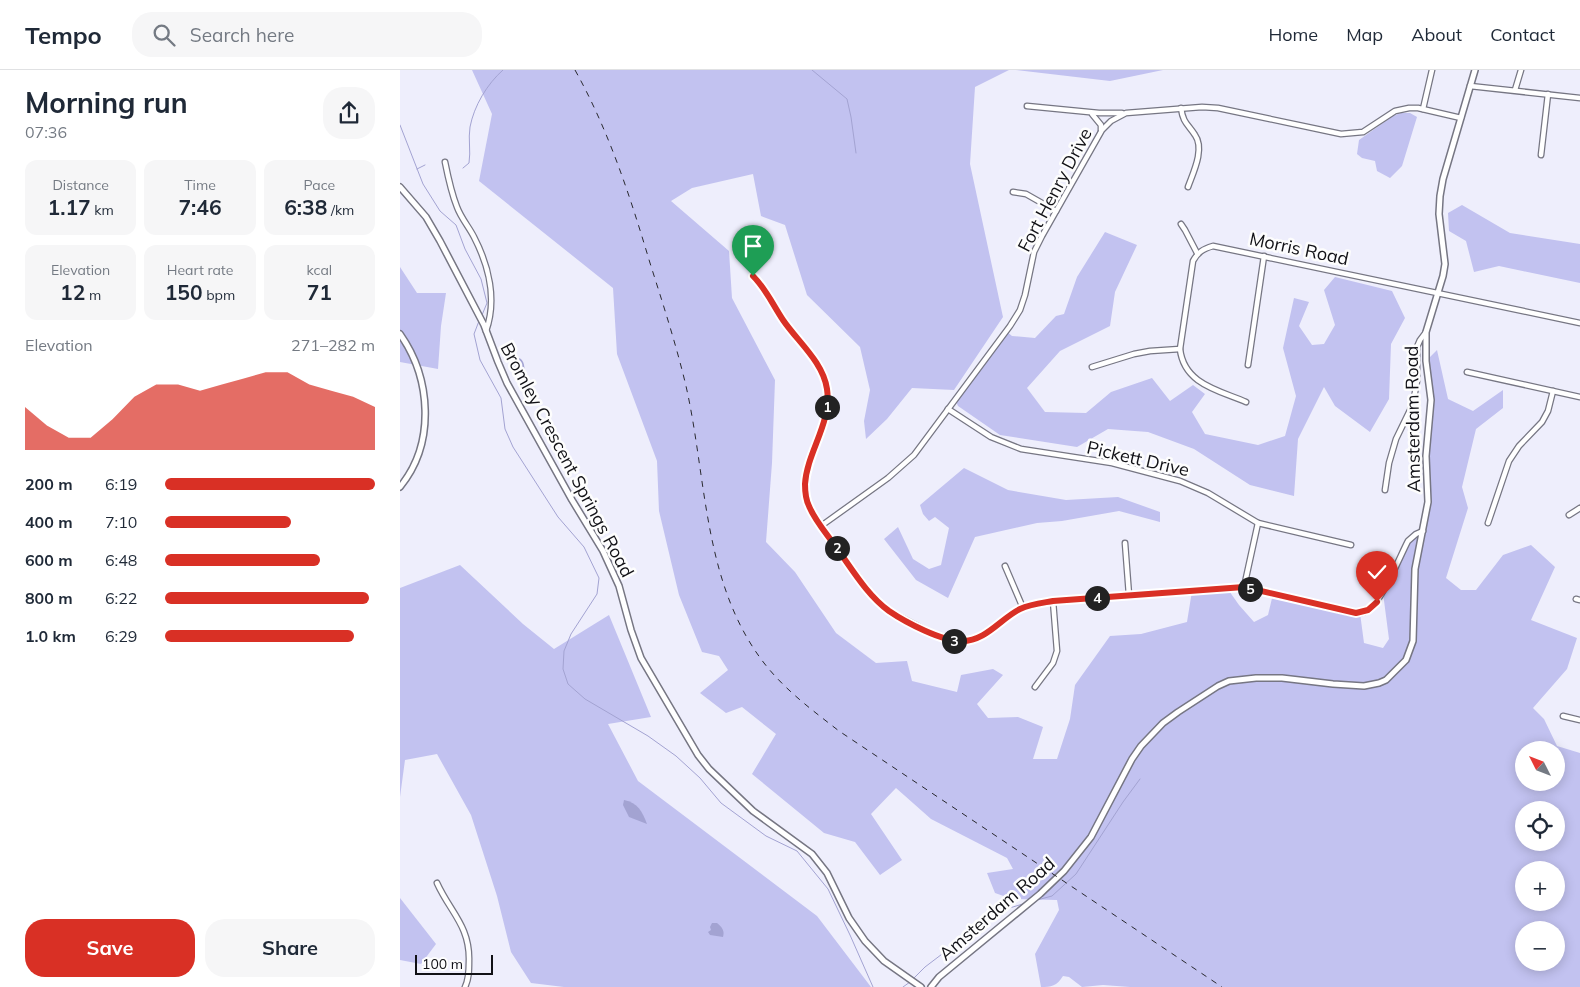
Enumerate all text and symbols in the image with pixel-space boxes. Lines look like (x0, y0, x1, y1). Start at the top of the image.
search box (132, 12, 482, 57)
text: Tempo (25, 20, 102, 50)
icon: search (150, 21, 178, 49)
text: Search here (190, 23, 294, 47)
text: Home (1268, 23, 1318, 46)
text: Map (1346, 23, 1383, 46)
text: About (1411, 23, 1462, 46)
text: Contact (1490, 23, 1555, 46)
text: Morning run (25, 85, 188, 120)
button: share (323, 87, 375, 139)
text: 07:36 (25, 122, 67, 142)
street label: Fort Henry Drive (1012, 124, 1097, 256)
text: Distance (52, 176, 109, 194)
text: Time (184, 176, 216, 194)
text: Pace (304, 176, 335, 194)
text: 1.17 (48, 194, 91, 220)
text: 7:46 (178, 194, 222, 220)
text: 6:38 (284, 194, 327, 220)
text: km (91, 201, 114, 219)
text: /km (327, 201, 354, 219)
pin (732, 225, 774, 276)
street label: Morris Road (1247, 227, 1351, 270)
icon: arrive (739, 232, 767, 260)
text: Elevation (51, 261, 110, 279)
text: Heart rate (167, 261, 233, 279)
text: kcal (307, 261, 332, 279)
text: 12 (60, 279, 85, 305)
text: 150 (165, 279, 203, 305)
text: 71 (307, 279, 332, 305)
text: m (85, 286, 101, 304)
text: bpm (203, 286, 235, 304)
text: Elevation (25, 335, 93, 355)
text: 271–282 m (291, 335, 375, 355)
street label: Bromley Crescent Springs Road (496, 338, 639, 581)
street label: Amsterdam Road (1400, 346, 1425, 492)
pin: 1 (814, 394, 840, 420)
text: 1 (823, 398, 832, 416)
street label: Pickett Drive (1085, 436, 1192, 481)
text: 200 m (25, 474, 73, 494)
text: 6:19 (105, 474, 137, 494)
text: 400 m (25, 512, 73, 532)
text: 7:10 (105, 512, 137, 532)
pin: 2 (824, 536, 850, 560)
text: 2 (833, 539, 842, 557)
text: 600 m (25, 550, 73, 570)
text: 6:48 (105, 550, 137, 570)
pin (1356, 551, 1398, 602)
icon: check (1363, 558, 1391, 586)
pin: 5 (1238, 576, 1262, 602)
text: 5 (1246, 580, 1255, 598)
pin: 4 (1084, 586, 1110, 610)
text: 800 m (25, 588, 73, 608)
text: 6:22 (105, 588, 137, 608)
text: 4 (1093, 589, 1102, 607)
text: 1.0 km (25, 626, 76, 646)
text: 6:29 (105, 626, 137, 646)
pin: 3 (942, 628, 966, 654)
text: 3 (950, 632, 959, 650)
north arrow (1515, 741, 1565, 791)
map controls (1515, 741, 1565, 971)
button: locate (1515, 801, 1565, 851)
street label: Amsterdam Road (934, 852, 1060, 965)
button: + (1515, 861, 1565, 911)
button: Save (25, 919, 195, 977)
button: Share (205, 919, 375, 977)
button: − (1515, 921, 1565, 971)
scale bar (415, 952, 492, 975)
text: 100 m (422, 955, 463, 973)

